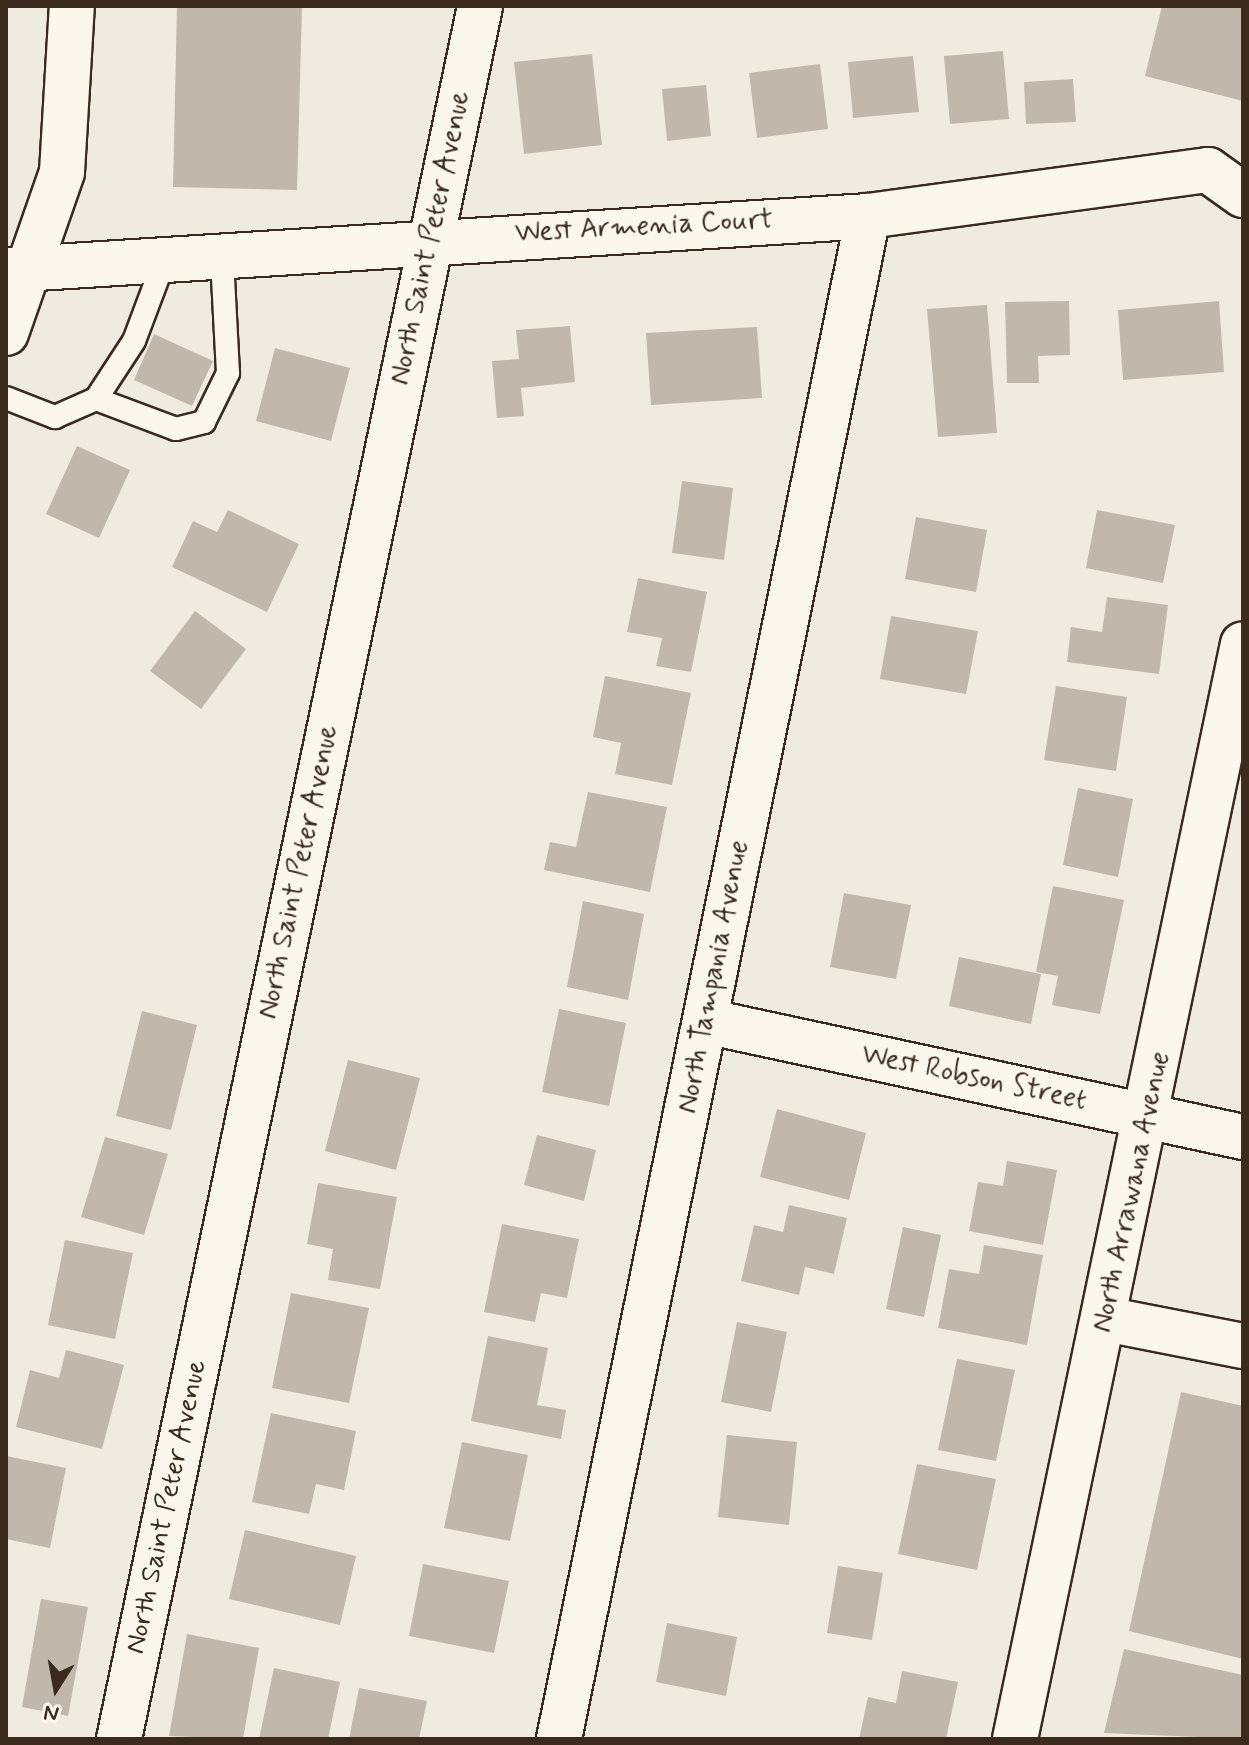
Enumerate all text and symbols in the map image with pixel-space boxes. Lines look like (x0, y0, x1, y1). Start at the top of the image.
street label: North Saint Peter Avenue (383, 86, 479, 390)
street label: West Armenia Court (517, 204, 771, 250)
street label: North Saint Peter Avenue (251, 720, 347, 1024)
street label: North Tampania Avenue (671, 836, 757, 1118)
street label: West Robson Street (856, 1037, 1092, 1119)
street label: North Arrawana Avenue (1085, 1047, 1179, 1337)
street label: North Saint Peter Avenue (119, 1355, 215, 1659)
north arrow (16, 1649, 96, 1729)
text: N (42, 1697, 61, 1728)

